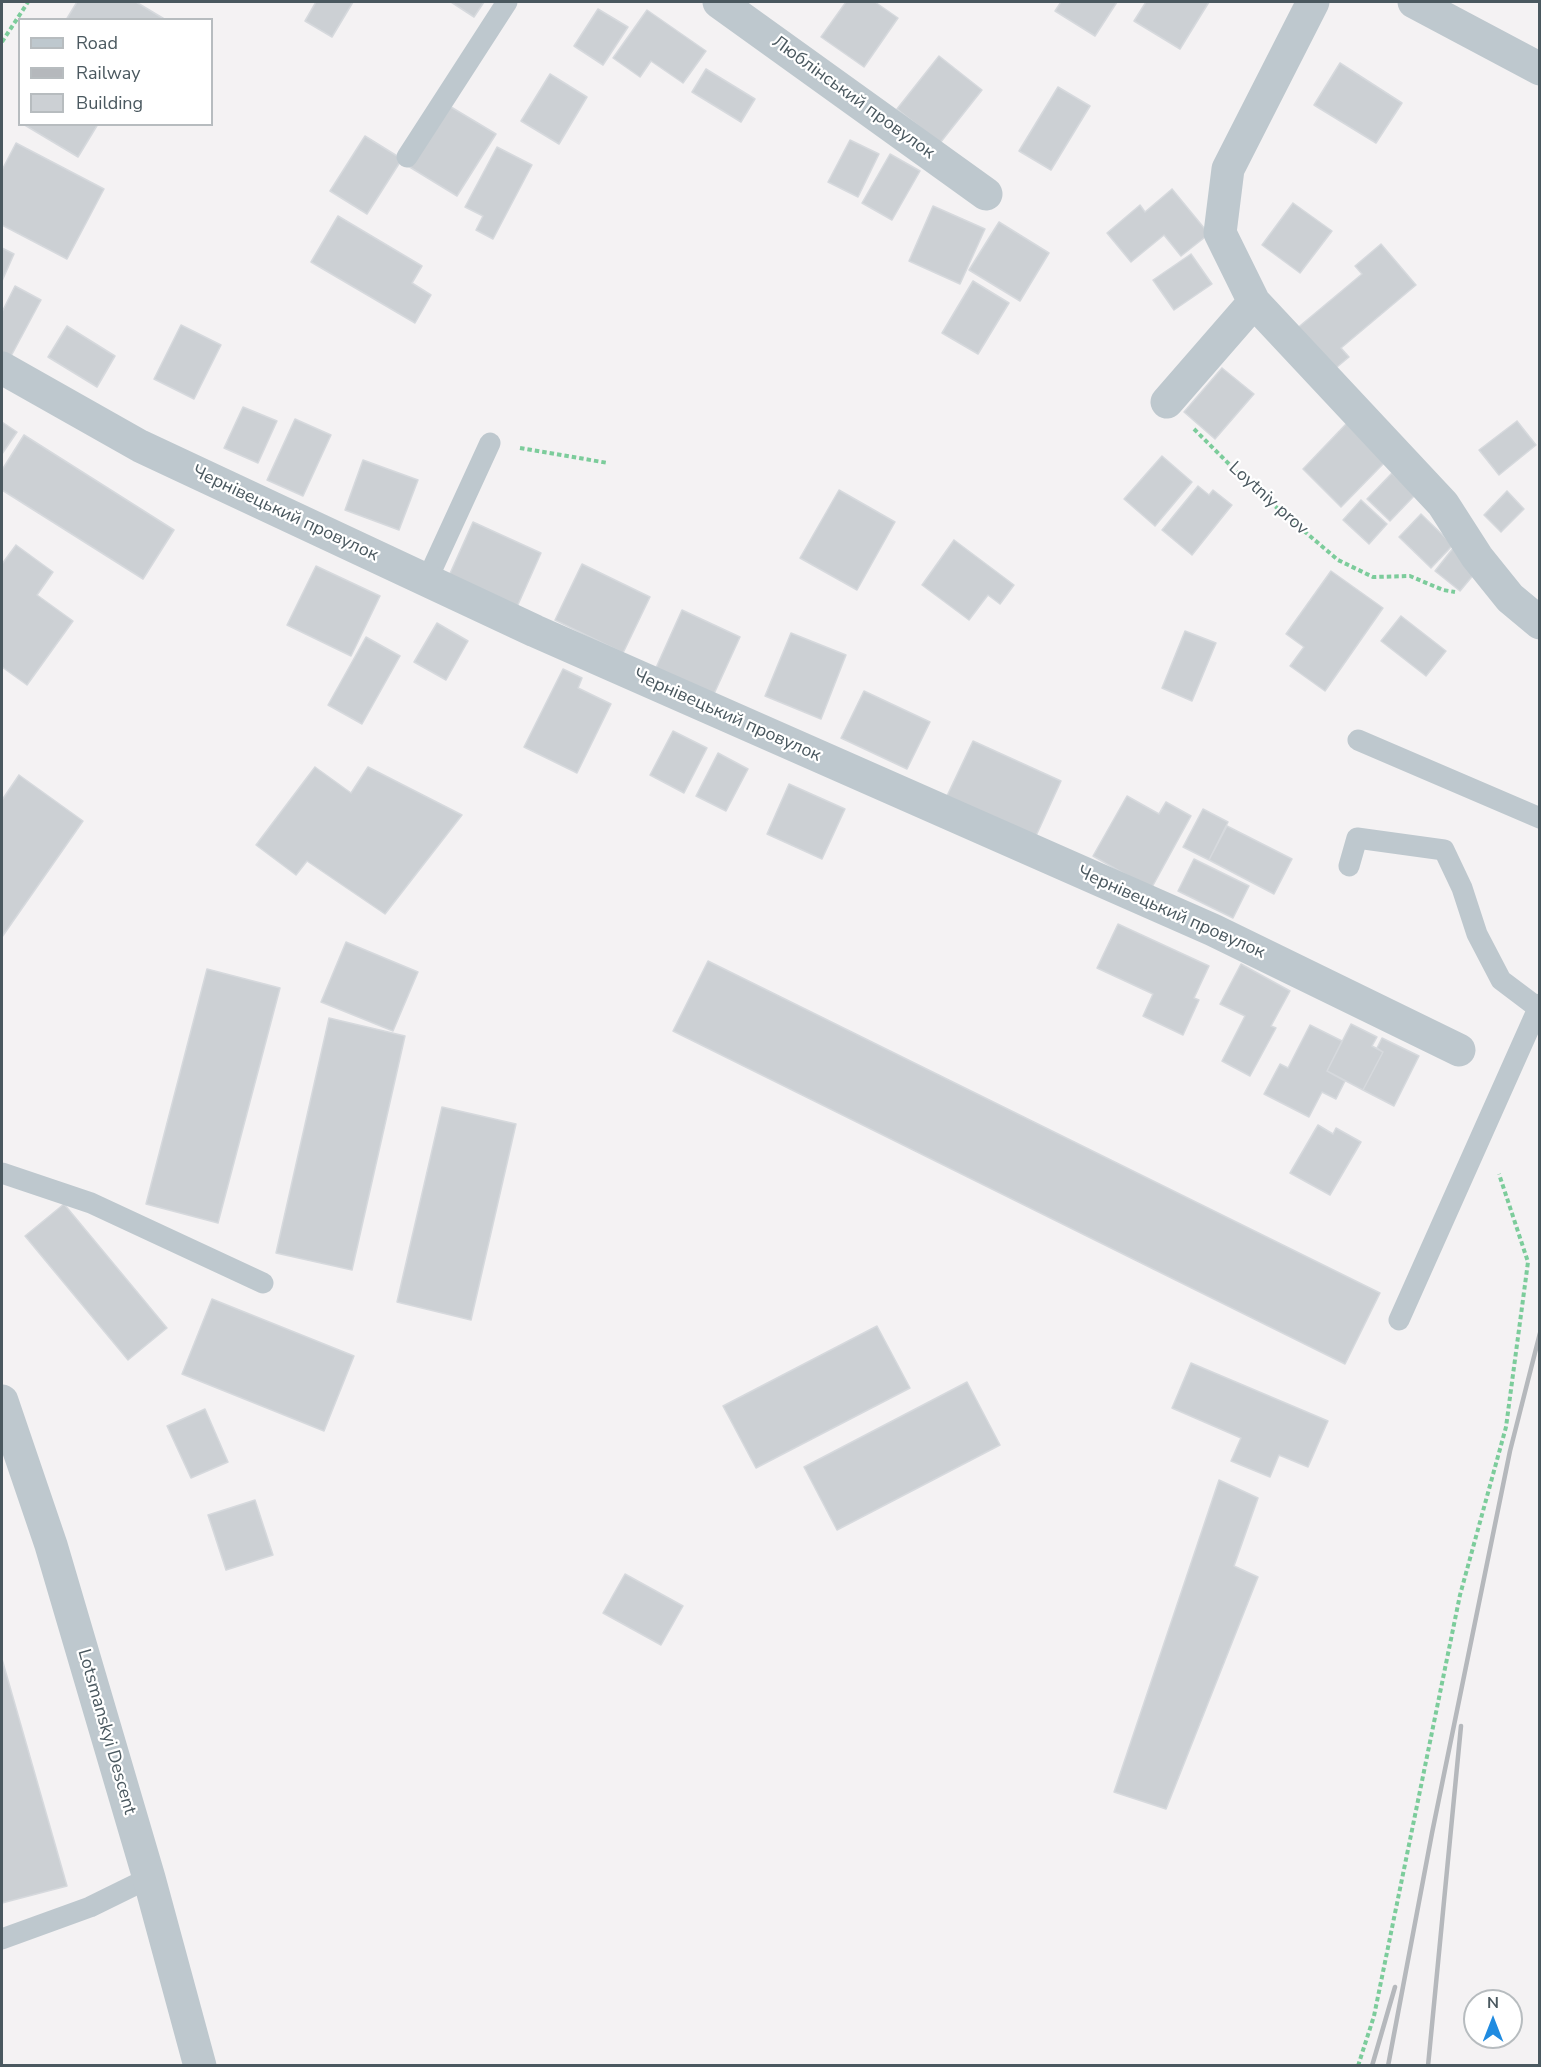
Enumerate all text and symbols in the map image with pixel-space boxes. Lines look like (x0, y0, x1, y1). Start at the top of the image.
legend (18, 18, 213, 126)
text: Road (76, 31, 118, 55)
street label: Люблінський провулок (767, 32, 939, 164)
text: Railway (76, 61, 141, 85)
text: Building (76, 91, 143, 115)
street label: Loytniy prov (1224, 458, 1312, 540)
street label: Чернівецький провулок (189, 461, 381, 567)
street label: Чернівецький провулок (630, 665, 824, 767)
street label: Чернівецький провулок (1074, 862, 1268, 964)
street label: Lotsmanskyi Descent (72, 1647, 140, 1817)
north arrow (1463, 1989, 1523, 2049)
text: N (1487, 1992, 1499, 2014)

